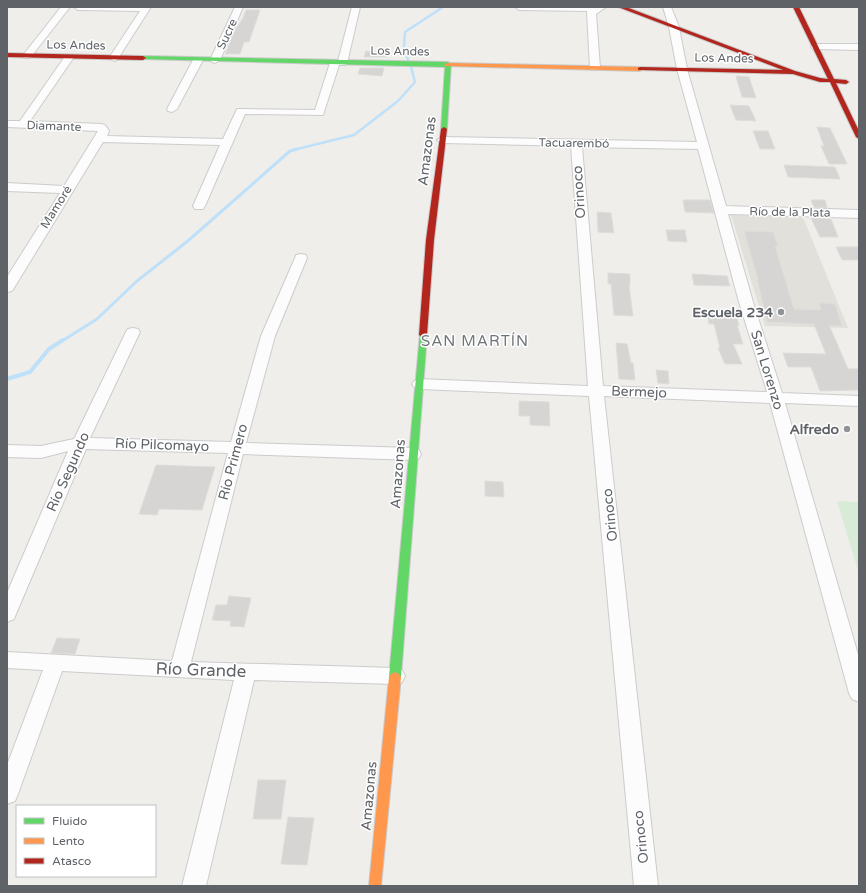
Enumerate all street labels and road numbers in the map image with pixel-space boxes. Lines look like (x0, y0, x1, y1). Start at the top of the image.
street label: Sucre (214, 16, 240, 52)
street label: Los Andes (46, 37, 106, 53)
street label: Los Andes (370, 43, 430, 59)
street label: Los Andes (694, 50, 754, 66)
street label: Amazonas (414, 115, 440, 187)
street label: Diamante (26, 118, 82, 134)
street label: Tacuarembó (539, 135, 609, 151)
street label: Orinoco (569, 165, 589, 219)
street label: Mamoré (37, 183, 75, 231)
street label: Río de la Plata (749, 204, 831, 220)
street label: San Lorenzo (747, 328, 787, 412)
street label: Bermejo (611, 383, 667, 401)
street label: Río Primero (215, 422, 251, 502)
street label: Río Segundo (43, 430, 93, 514)
street label: Río Pilcomayo (115, 435, 209, 455)
street label: Amazonas (387, 438, 409, 509)
street label: Orinoco (599, 488, 621, 542)
street label: Río Grande (155, 658, 247, 682)
street label: Amazonas (357, 760, 381, 831)
street label: Orinoco (630, 810, 652, 864)

